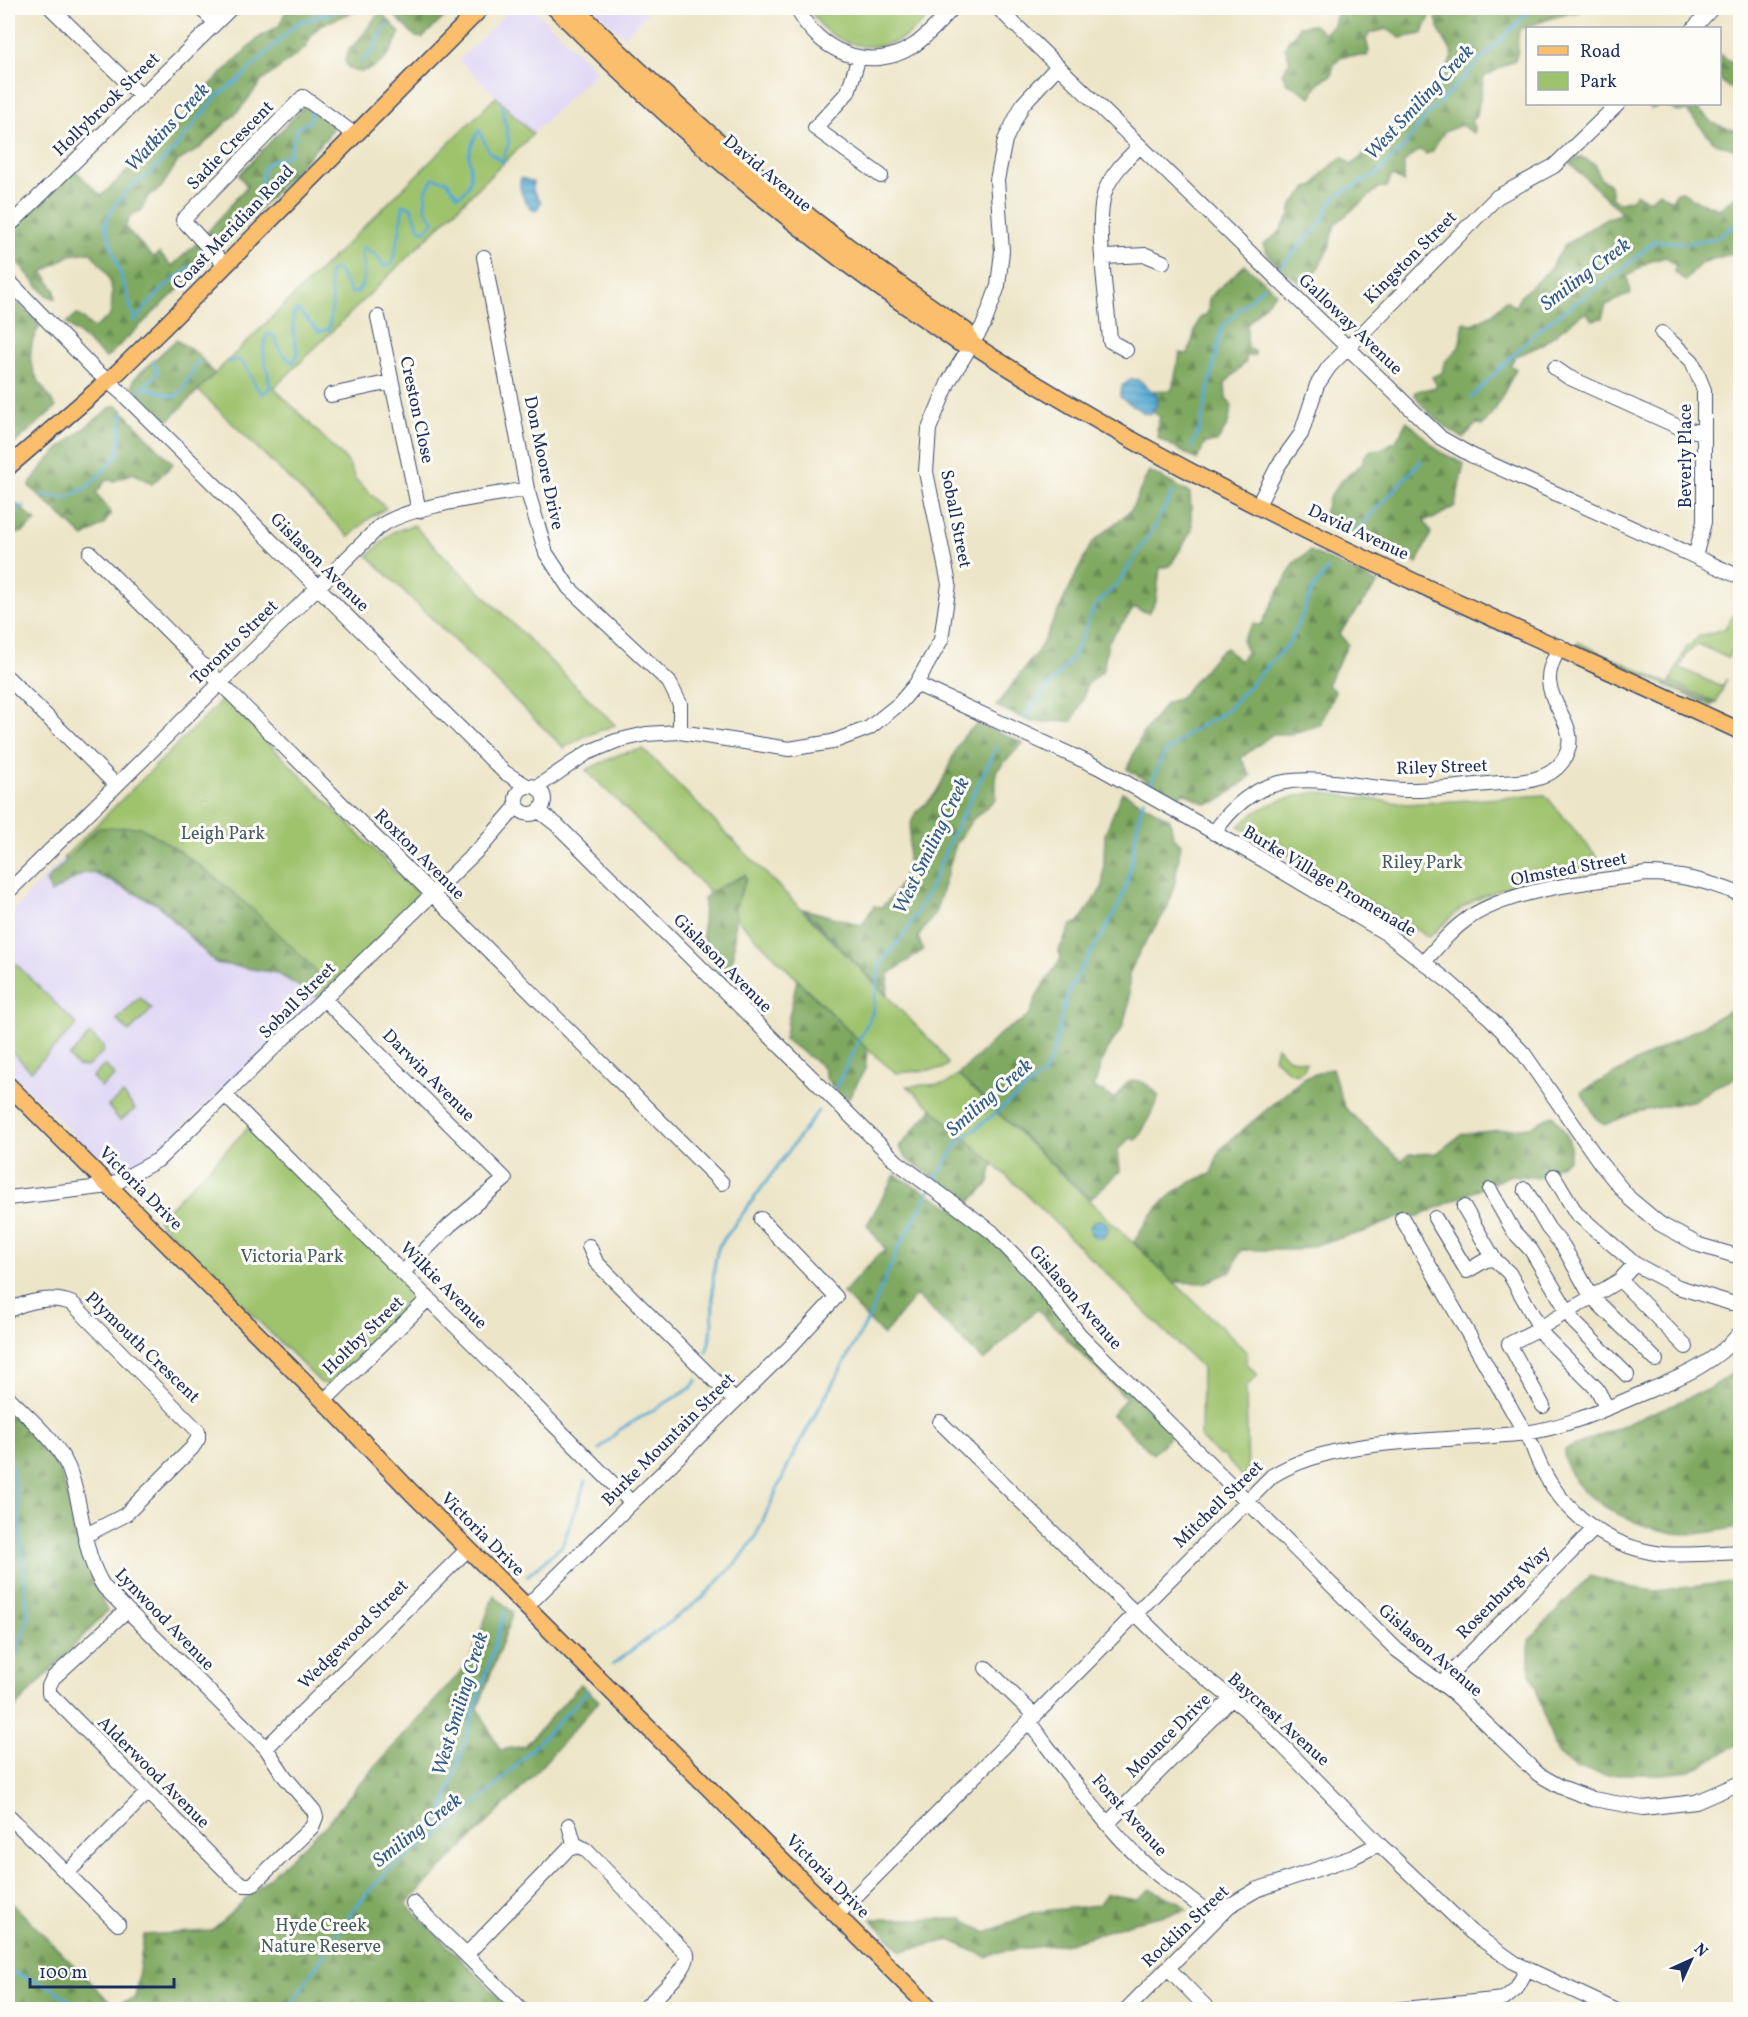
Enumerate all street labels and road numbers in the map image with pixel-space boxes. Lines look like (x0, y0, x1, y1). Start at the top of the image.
street label: Hollybrook Street (48, 47, 166, 163)
street label: Sadie Crescent (182, 96, 280, 196)
street label: David Avenue (717, 129, 817, 219)
street label: Coast Meridian Road (168, 160, 300, 296)
street label: Kingston Street (1359, 206, 1463, 310)
street label: Galloway Avenue (1292, 269, 1408, 381)
street label: Creston Close (392, 354, 440, 466)
street label: Don Moore Drive (517, 394, 569, 532)
street label: Beverly Place (1674, 404, 1699, 508)
street label: Soball Street (933, 468, 977, 570)
street label: David Avenue (1303, 499, 1413, 567)
street label: Gislason Avenue (264, 508, 374, 618)
street label: Toronto Street (186, 595, 284, 691)
street label: Riley Street (1396, 754, 1488, 782)
street label: Roxton Avenue (368, 804, 470, 906)
street label: Burke Village Promenade (1238, 820, 1420, 944)
street label: Olmsted Street (1509, 846, 1629, 894)
street label: Gislason Avenue (667, 909, 777, 1019)
street label: Soball Street (254, 957, 342, 1045)
street label: Darwin Avenue (376, 1024, 480, 1128)
street label: Victoria Drive (92, 1141, 188, 1237)
street label: Wilkie Avenue (394, 1237, 492, 1335)
street label: Gislason Avenue (1023, 1240, 1127, 1356)
street label: Plymouth Crescent (79, 1287, 205, 1409)
street label: Holtby Street (318, 1291, 410, 1381)
street label: Burke Mountain Street (597, 1368, 741, 1512)
street label: Mitchell Street (1168, 1455, 1270, 1555)
street label: Victoria Drive (434, 1487, 530, 1583)
street label: Rosenburg Way (1452, 1540, 1557, 1645)
street label: Lynwood Avenue (108, 1563, 220, 1677)
street label: Wedgewood Street (293, 1574, 415, 1696)
street label: Gislason Avenue (1372, 1599, 1488, 1703)
street label: Baycrest Avenue (1221, 1667, 1335, 1773)
street label: Mounce Drive (1121, 1688, 1217, 1784)
street label: Alderwood Avenue (91, 1711, 215, 1835)
street label: Forst Avenue (1085, 1769, 1173, 1863)
street label: Victoria Drive (779, 1829, 875, 1925)
street label: Rocklin Street (1137, 1880, 1235, 1974)

